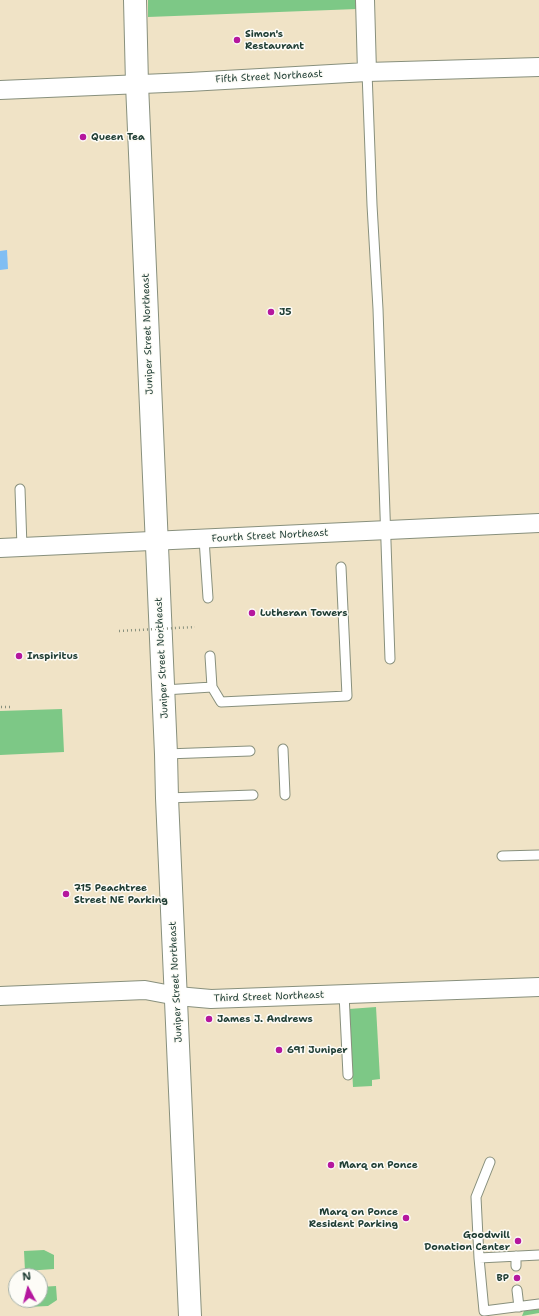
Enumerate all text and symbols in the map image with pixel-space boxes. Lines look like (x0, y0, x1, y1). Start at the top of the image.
place label: Simon's Restaurant (245, 28, 304, 52)
marker: Simon's Restaurant (232, 35, 242, 45)
street label: Fifth Street Northeast (215, 68, 323, 86)
place label: Queen Tea (91, 131, 145, 143)
marker: Queen Tea (78, 132, 88, 142)
street label: Juniper Street Northeast (140, 273, 156, 395)
place label: J5 (279, 306, 292, 318)
marker: J5 (266, 307, 276, 317)
street label: Fourth Street Northeast (211, 527, 329, 545)
street label: Juniper Street Northeast (153, 597, 171, 719)
place label: Lutheran Towers (260, 607, 348, 619)
marker: Lutheran Towers (247, 608, 257, 618)
place label: Inspiritus (27, 650, 78, 662)
marker: Inspiritus (14, 651, 24, 661)
place label: 715 Peachtree Street NE Parking (74, 882, 168, 906)
marker: 715 Peachtree Street NE Parking (61, 889, 71, 899)
street label: Juniper Street Northeast (167, 921, 185, 1043)
street label: Third Street Northeast (214, 989, 324, 1005)
place label: James J. Andrews (217, 1013, 313, 1025)
marker: James J. Andrews (204, 1014, 214, 1024)
place label: 691 Juniper (287, 1044, 348, 1056)
marker: 691 Juniper (274, 1045, 284, 1055)
place label: Marq on Ponce (339, 1159, 418, 1171)
marker: Marq on Ponce (326, 1160, 336, 1170)
place label: Marq on Ponce Resident Parking (309, 1206, 398, 1230)
marker: Marq on Ponce Resident Parking (401, 1213, 411, 1223)
place label: Goodwill Donation Center (424, 1229, 510, 1252)
marker: Goodwill Donation Center (513, 1236, 523, 1246)
north arrow (8, 1268, 48, 1308)
text: N (21, 1269, 32, 1285)
place label: BP (496, 1272, 509, 1284)
marker: BP (512, 1273, 522, 1283)

